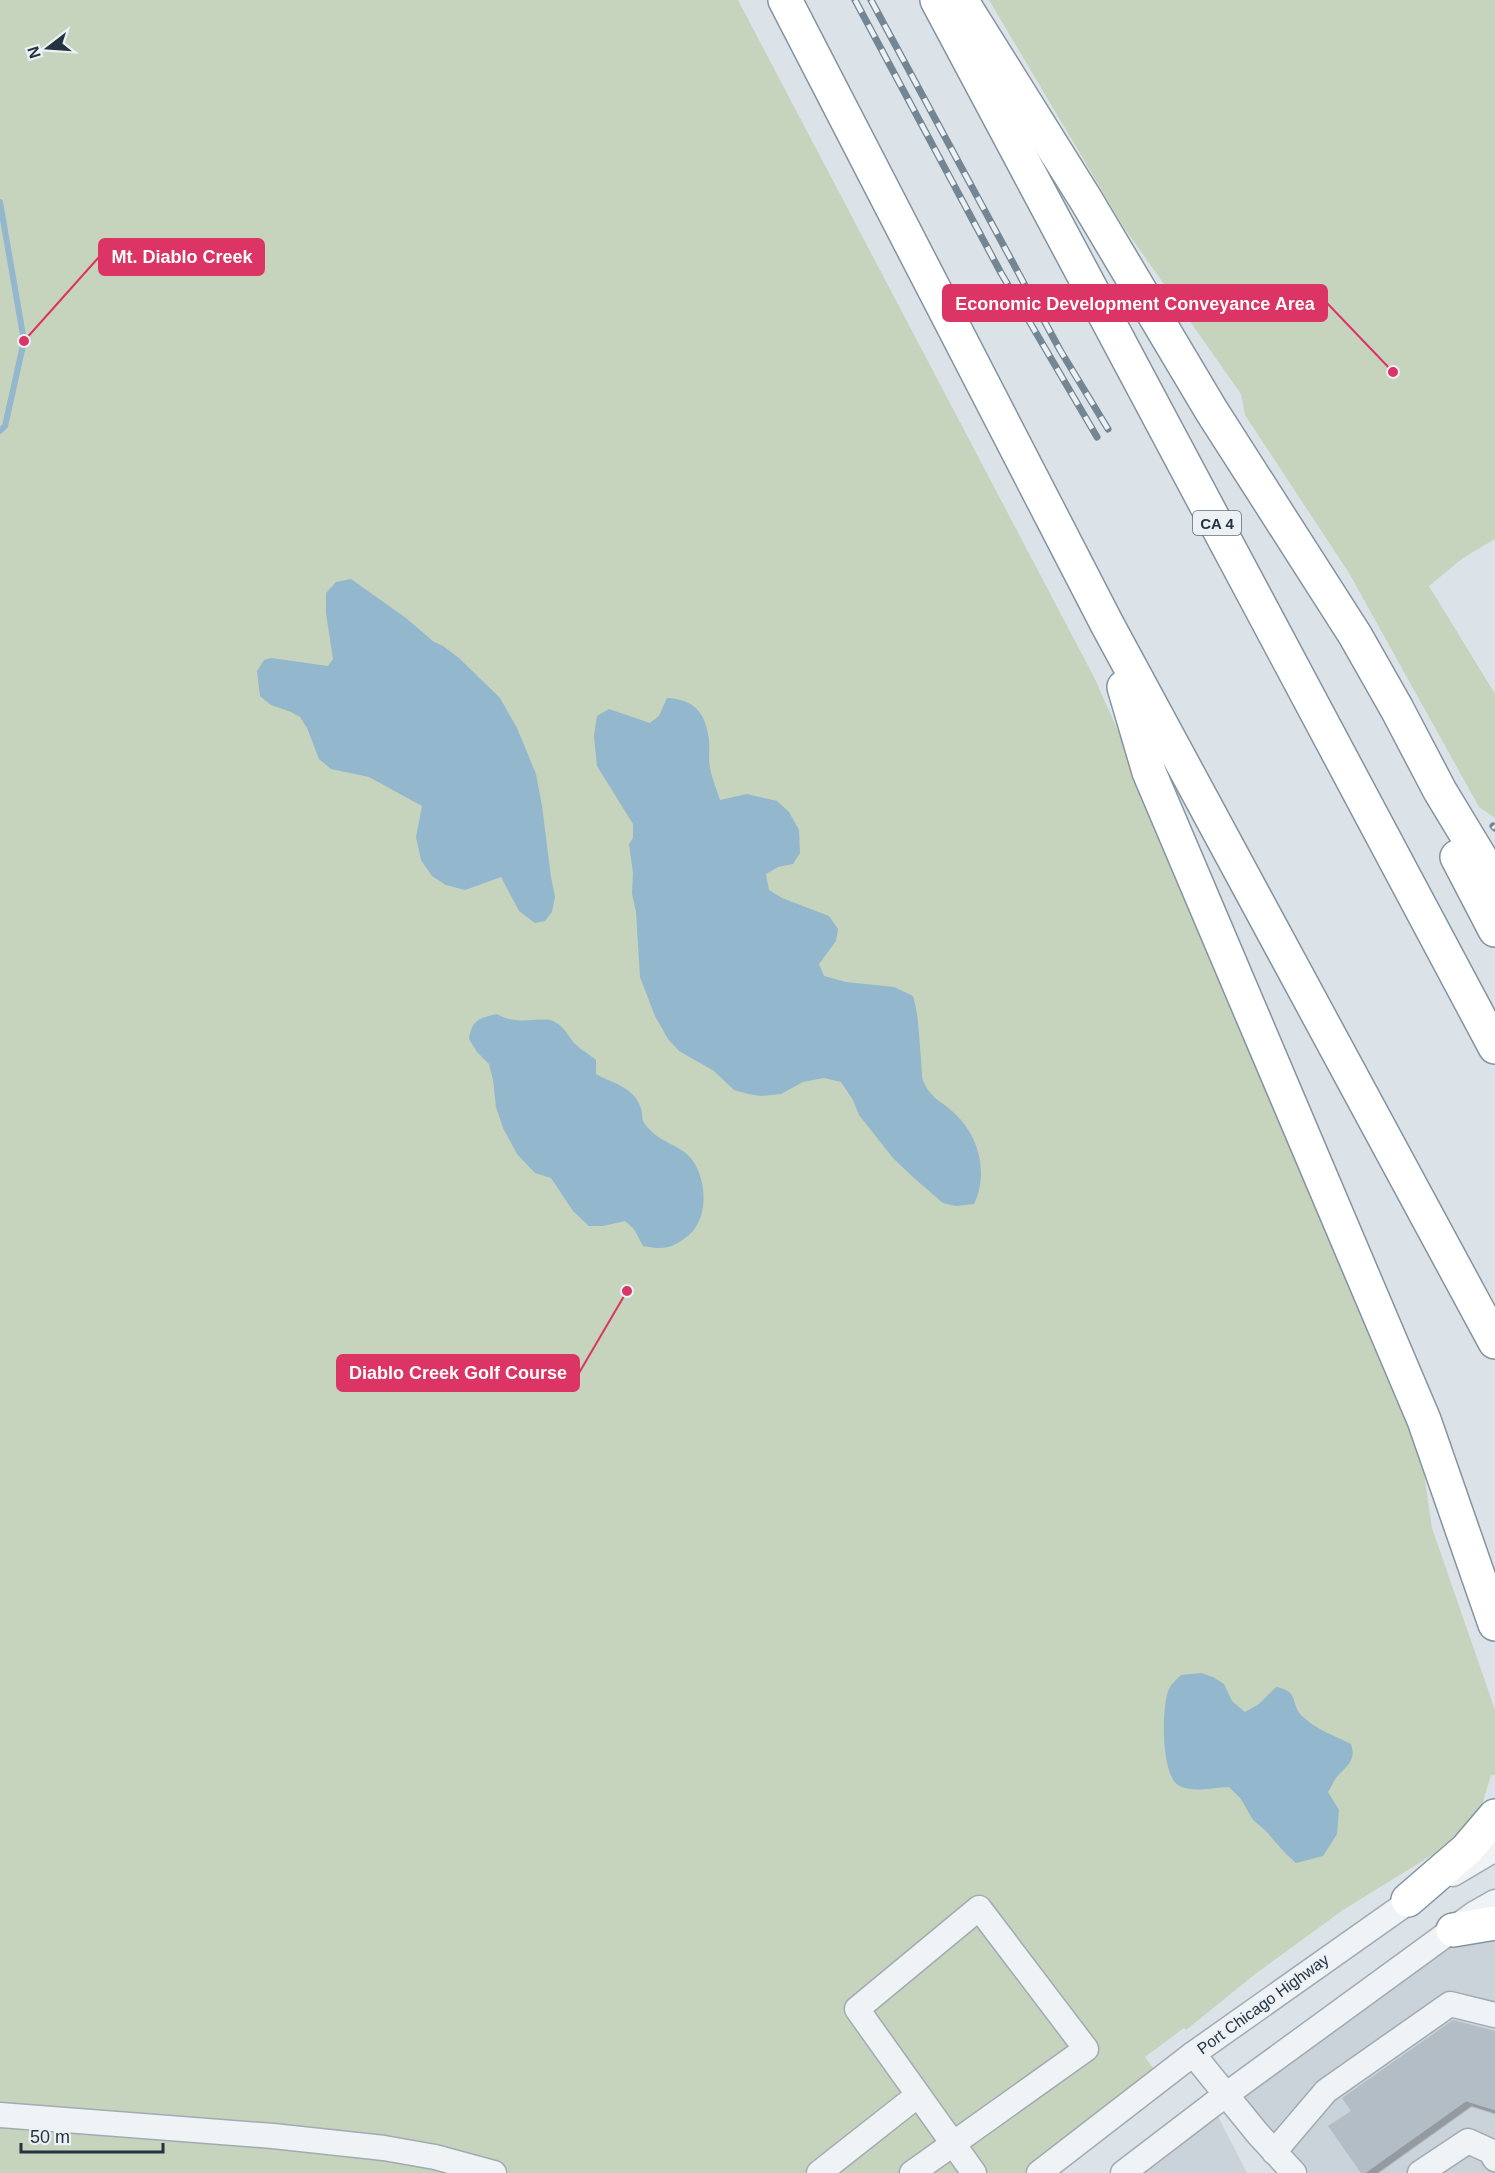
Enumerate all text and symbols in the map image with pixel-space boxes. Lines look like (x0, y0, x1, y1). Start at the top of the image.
north arrow (18, 18, 78, 78)
text: N (24, 44, 44, 60)
callout: Mt. Diablo Creek (99, 239, 264, 275)
text: Mt. Diablo Creek (111, 247, 254, 267)
callout: Economic Development Conveyance Area (943, 285, 1327, 321)
text: Economic Development Conveyance Area (955, 294, 1316, 314)
road number: CA 4 (1193, 511, 1241, 535)
callout: Diablo Creek Golf Course (337, 1355, 579, 1391)
text: Diablo Creek Golf Course (349, 1363, 567, 1383)
street label: Port Chicago Highway (1194, 1951, 1332, 2057)
scale bar (21, 2116, 164, 2154)
text: 50 m (30, 2127, 70, 2147)

